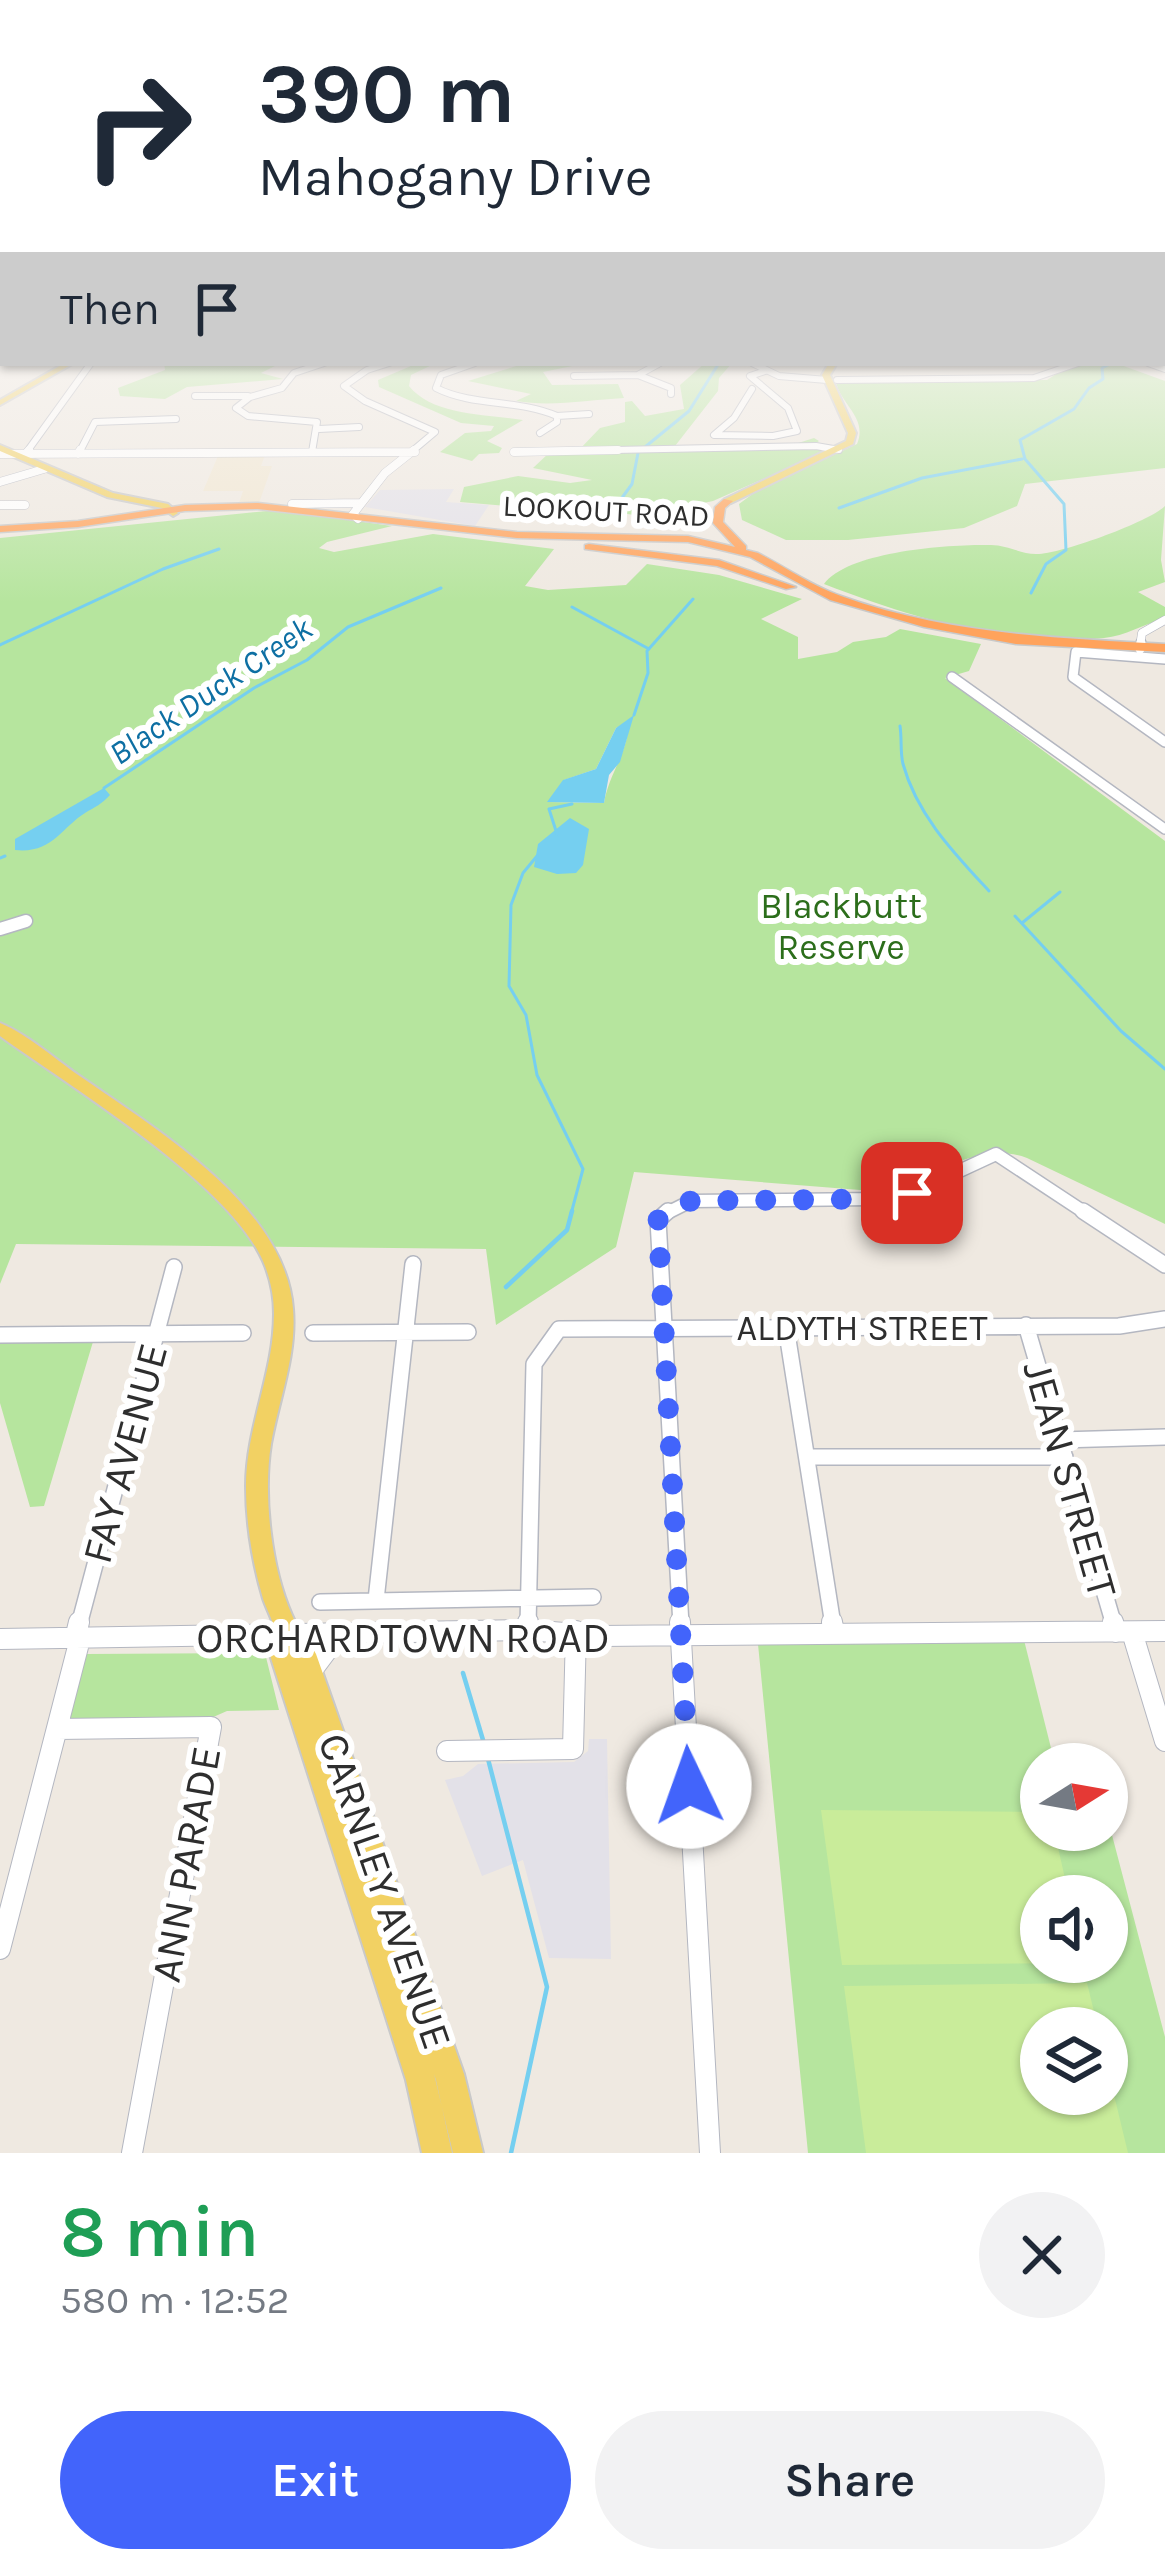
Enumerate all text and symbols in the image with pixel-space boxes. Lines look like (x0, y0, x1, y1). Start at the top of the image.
text: 390 m (258, 45, 516, 143)
icon: right (60, 48, 216, 204)
text: Mahogany Drive (258, 145, 652, 209)
icon: arrive (184, 276, 250, 342)
text: Then (60, 283, 160, 335)
street label: LOOKOUT ROAD (502, 488, 710, 534)
water label: Black Duck Creek (102, 609, 319, 773)
park label: Blackbutt Reserve (760, 885, 922, 968)
pin (861, 1142, 963, 1244)
icon: arrive (879, 1160, 945, 1226)
street label: ALDYTH STREET (736, 1307, 988, 1349)
street label: FAY AVENUE (72, 1338, 178, 1569)
street label: JEAN STREET (1012, 1355, 1128, 1603)
street label: ORCHARDTOWN ROAD (196, 1613, 610, 1663)
position arrow (626, 1723, 752, 1849)
street label: CARNLEY AVENUE (308, 1727, 462, 2056)
street label: ANN PARADE (141, 1742, 231, 1986)
north arrow (1020, 1743, 1128, 1851)
map controls (1020, 1743, 1128, 2115)
button: sound (1020, 1875, 1128, 1983)
button: layers (1020, 2007, 1128, 2115)
text: 8 min (60, 2190, 259, 2274)
button: close (979, 2192, 1105, 2318)
text: 580 m · 12:52 (60, 2277, 289, 2323)
button: Exit (60, 2411, 571, 2549)
button: Share (595, 2411, 1105, 2549)

